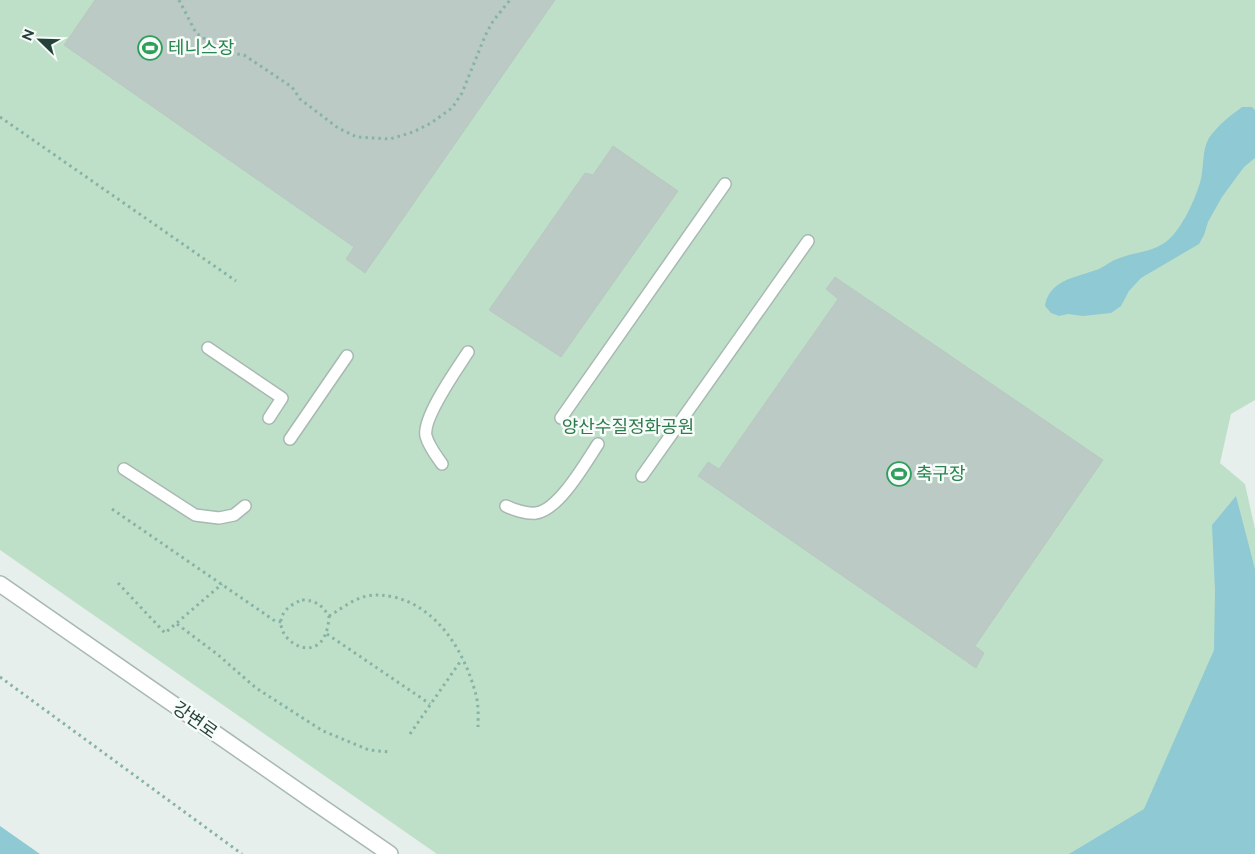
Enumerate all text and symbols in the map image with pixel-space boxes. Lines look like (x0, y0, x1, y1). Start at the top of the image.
north arrow (15, 15, 65, 65)
text: N (19, 27, 37, 43)
sports icon: 테니스장 (137, 35, 163, 61)
place label: 테니스장 (168, 37, 234, 58)
park label: 양산수질정화공원 (562, 416, 694, 437)
sports icon: 축구장 (886, 461, 912, 487)
place label: 축구장 (916, 463, 966, 484)
street label: 강변로 (169, 697, 222, 742)

